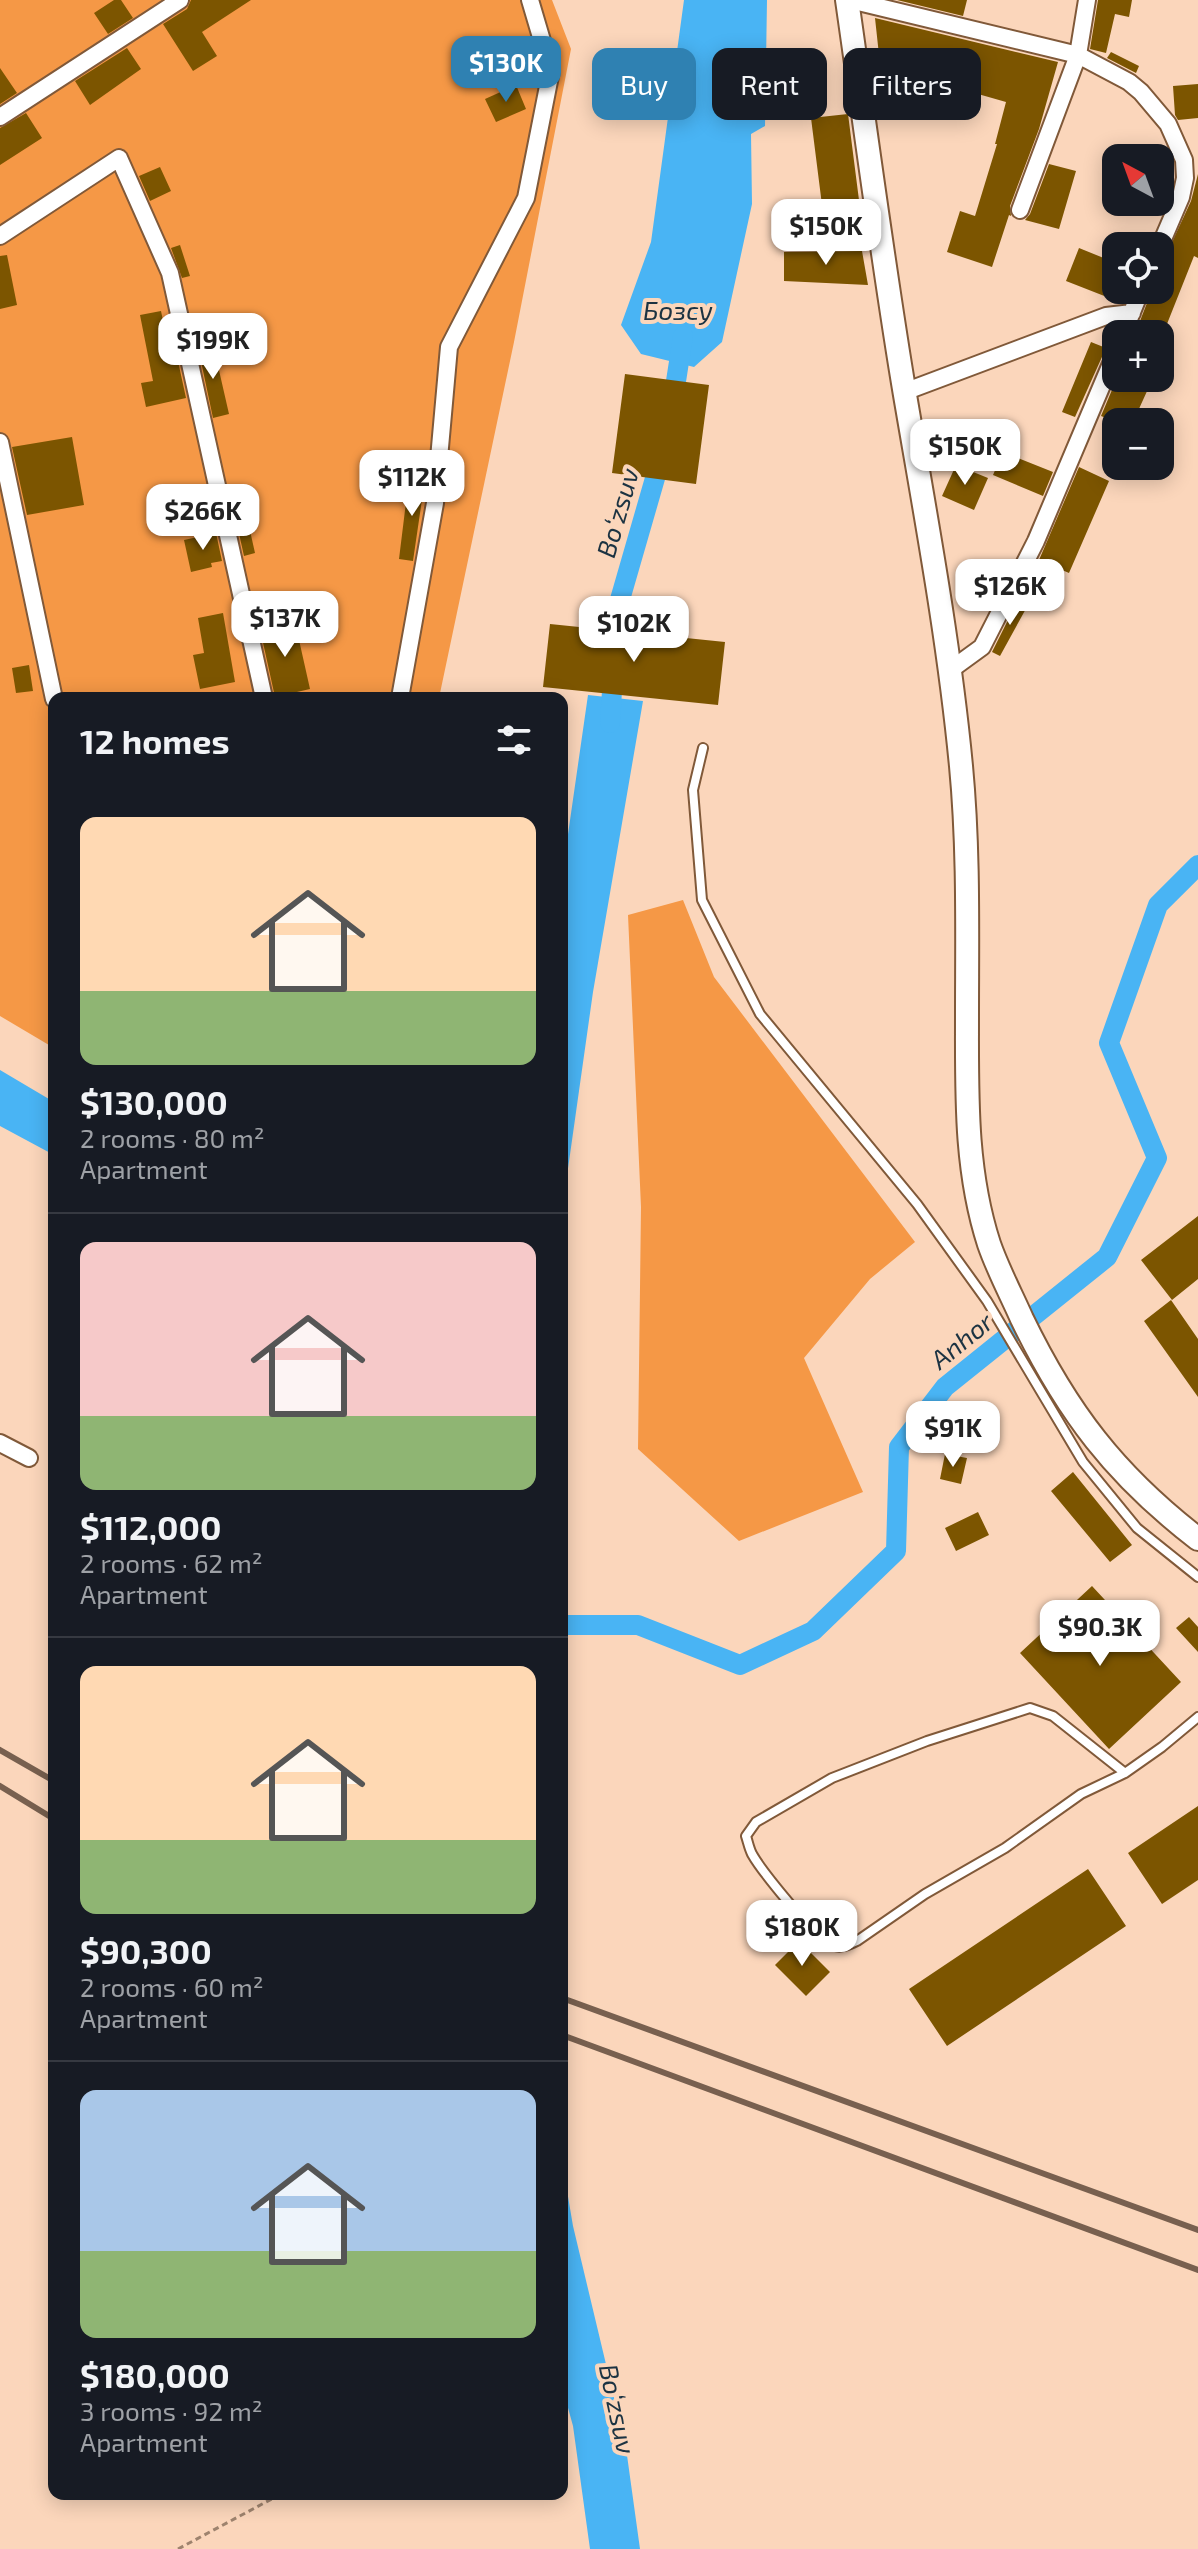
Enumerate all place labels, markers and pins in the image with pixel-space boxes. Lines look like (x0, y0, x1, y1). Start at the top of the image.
pin: $130K (450, 36, 562, 104)
pin: $150K (770, 199, 882, 267)
pin: $199K (157, 313, 269, 381)
pin: $150K (909, 419, 1021, 487)
pin: $112K (356, 450, 468, 518)
pin: $266K (147, 484, 259, 552)
pin: $126K (954, 559, 1066, 627)
pin: $137K (229, 591, 341, 659)
pin: $102K (578, 596, 690, 664)
pin: $91K (906, 1401, 1000, 1469)
pin: $90.3K (1035, 1600, 1165, 1668)
pin: $180K (746, 1900, 858, 1968)

